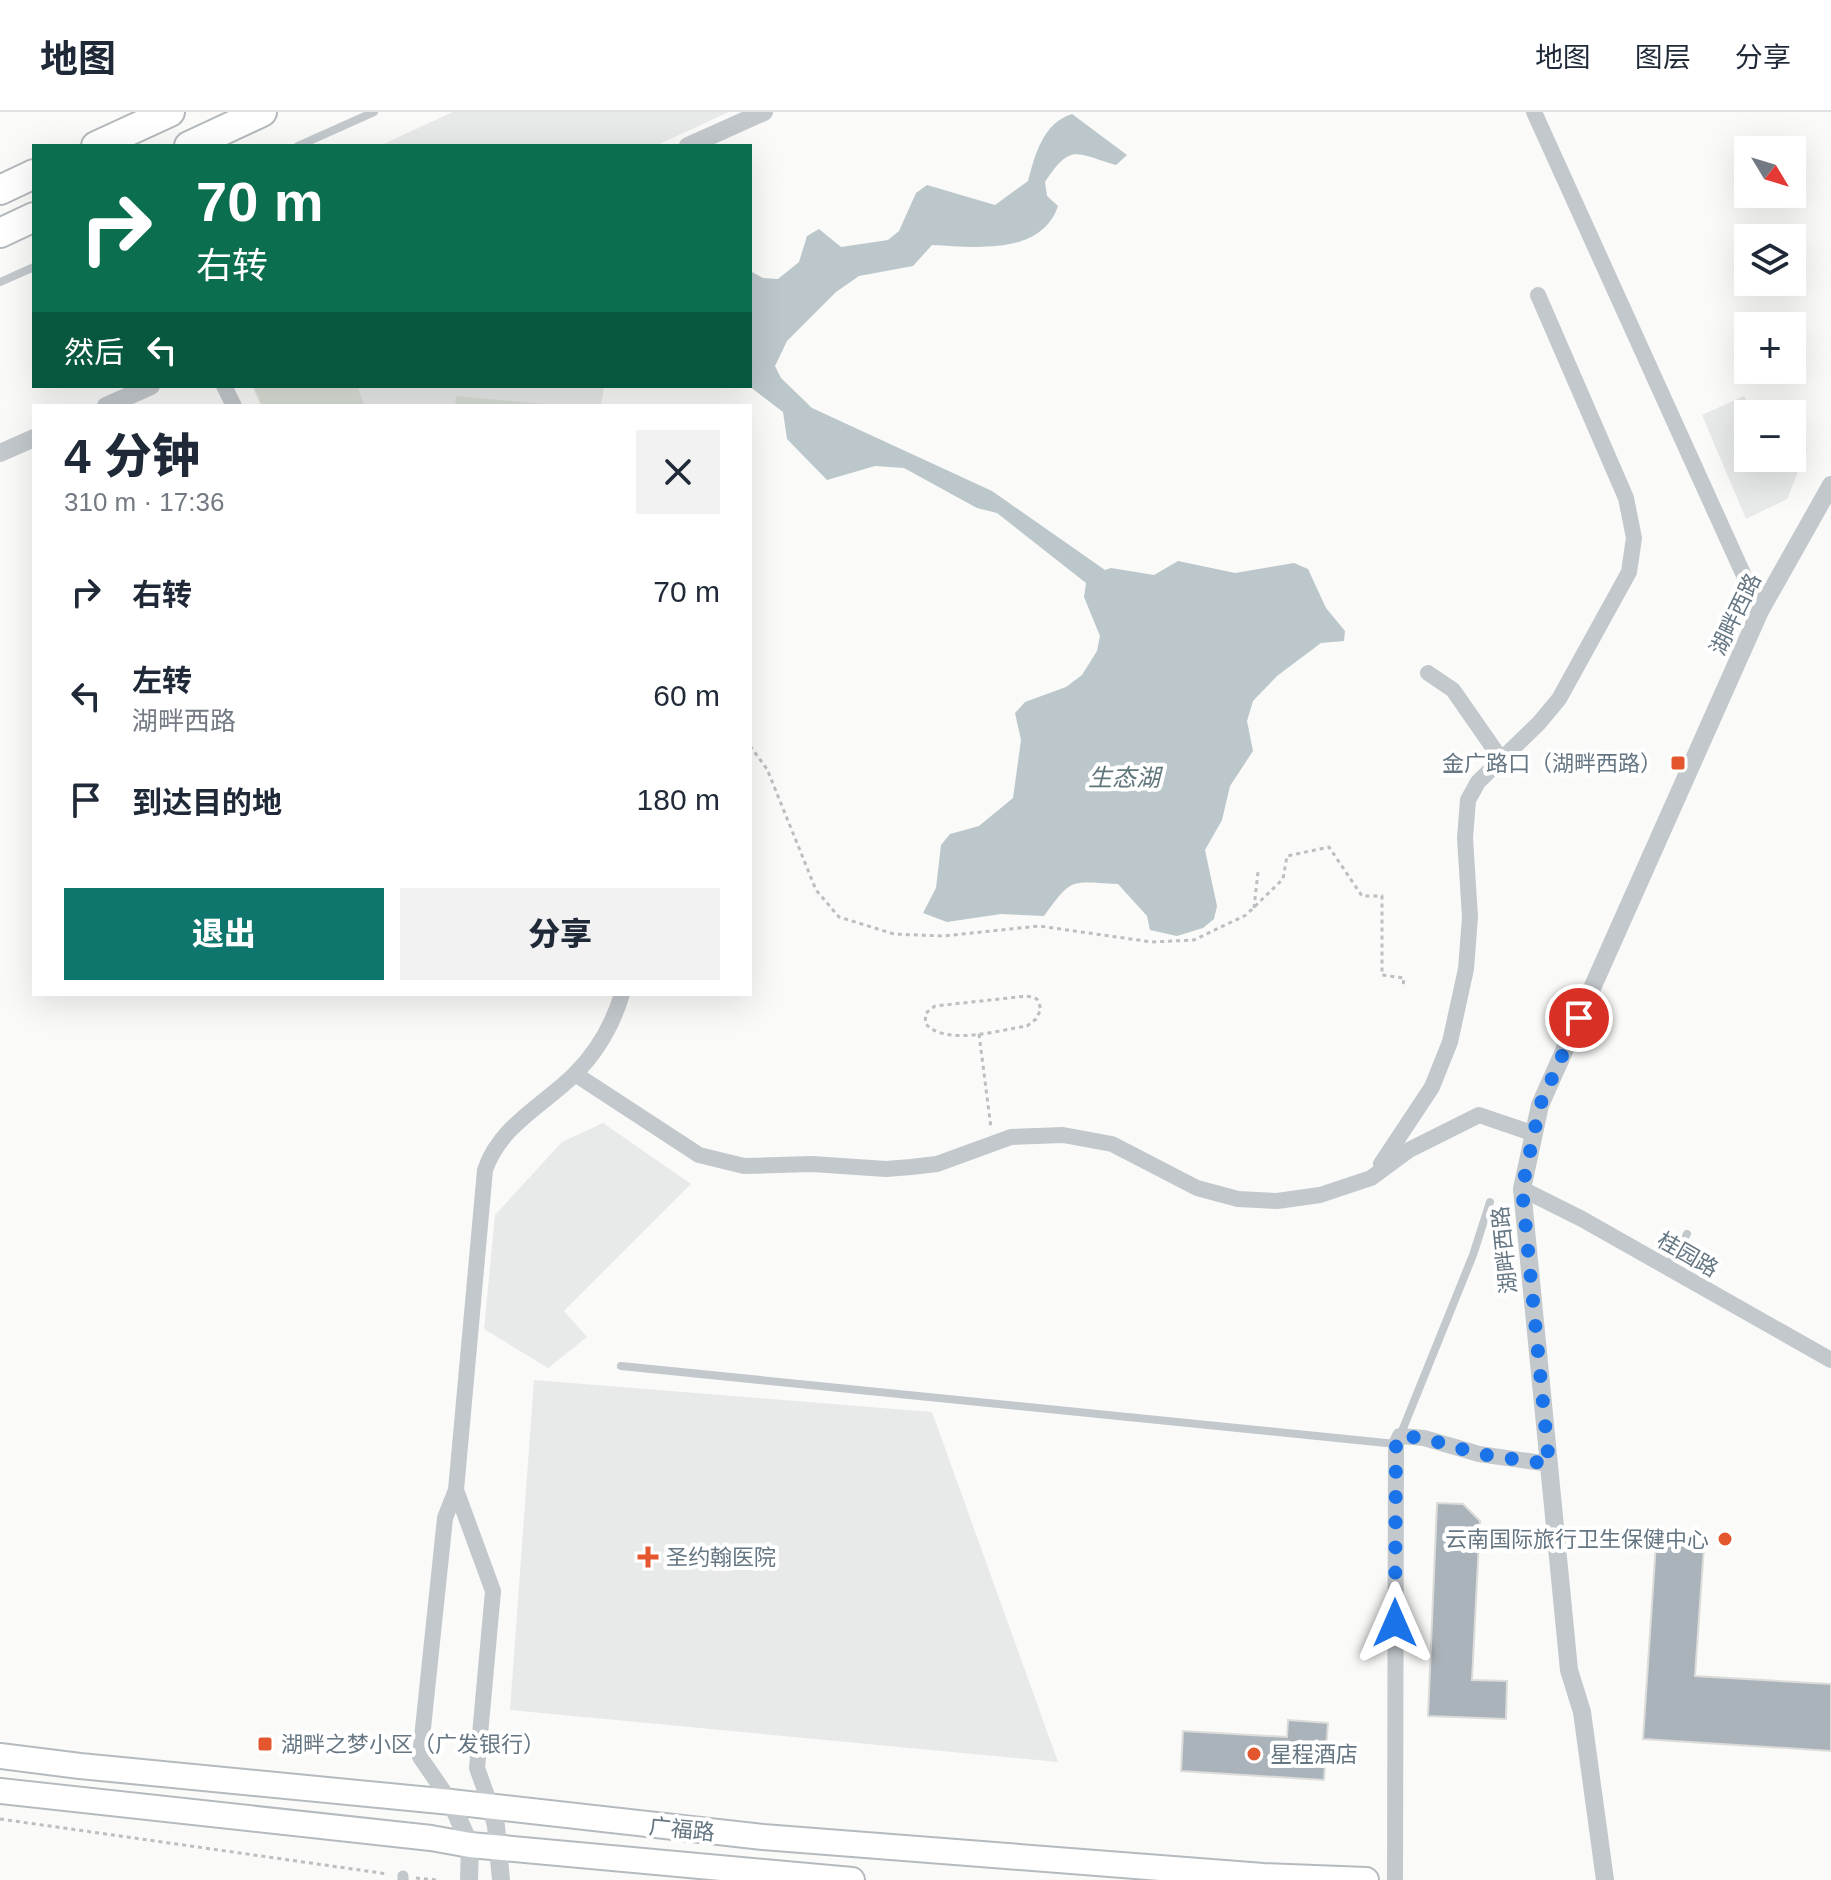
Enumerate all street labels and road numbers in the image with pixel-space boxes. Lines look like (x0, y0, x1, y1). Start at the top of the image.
street label: 湖畔西路 (1705, 569, 1766, 659)
street label: 湖畔西路 (1487, 1205, 1522, 1295)
street label: 桂园路 (1653, 1227, 1723, 1282)
street label: 广福路 (648, 1814, 716, 1845)

